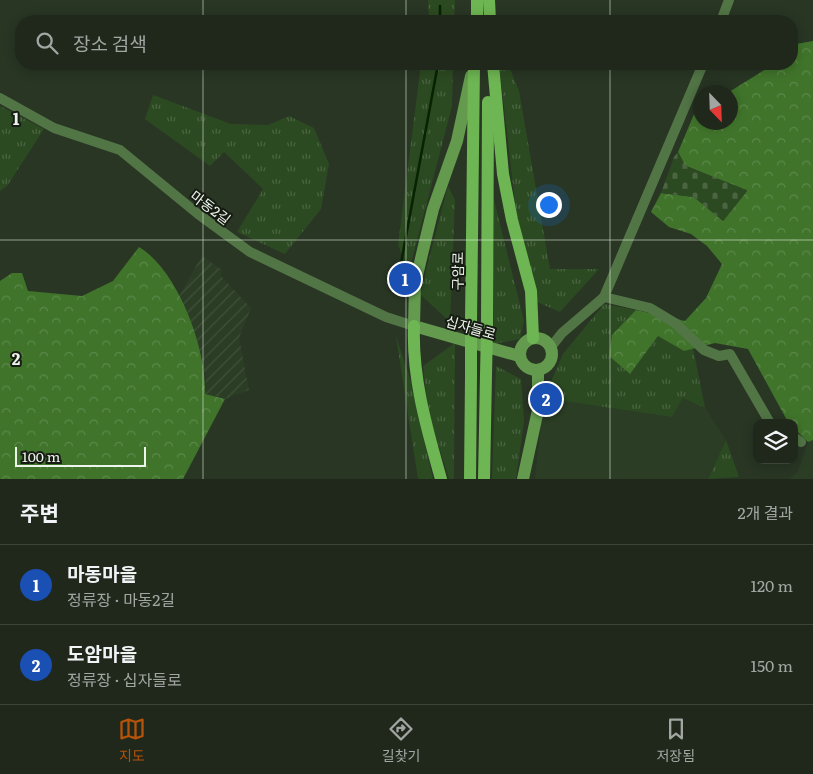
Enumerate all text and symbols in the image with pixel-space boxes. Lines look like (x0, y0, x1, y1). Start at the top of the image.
search box (15, 15, 798, 70)
icon: search (33, 29, 61, 57)
text: 장소 검색 (73, 29, 147, 57)
north arrow (693, 85, 738, 130)
text: 1 (13, 106, 20, 130)
street label: 마동2길 (187, 185, 235, 229)
your location (536, 192, 562, 218)
street label: 구암로 (447, 251, 467, 290)
pin: 1 (389, 260, 421, 298)
street label: 십자들로 (443, 310, 499, 344)
text: 2 (12, 346, 21, 370)
pin: 2 (530, 380, 562, 418)
map controls (753, 419, 798, 464)
button: layers (753, 419, 798, 464)
scale bar (15, 444, 146, 467)
text: 100 m (22, 446, 60, 466)
text: 주변 (20, 496, 59, 527)
text: 2개 결과 (738, 500, 793, 524)
text: 마동마을 (67, 559, 137, 587)
text: 1 (33, 573, 39, 597)
text: 120 m (750, 573, 793, 597)
text: 정류장 · 마동2길 (67, 587, 175, 611)
text: 도암마을 (67, 639, 137, 667)
text: 2 (32, 653, 40, 677)
text: 150 m (750, 653, 793, 677)
text: 정류장 · 십자들로 (67, 667, 182, 691)
tab: 지도 (118, 715, 146, 765)
tab: 길찾기 (382, 715, 421, 765)
tab: 저장됨 (656, 715, 695, 765)

